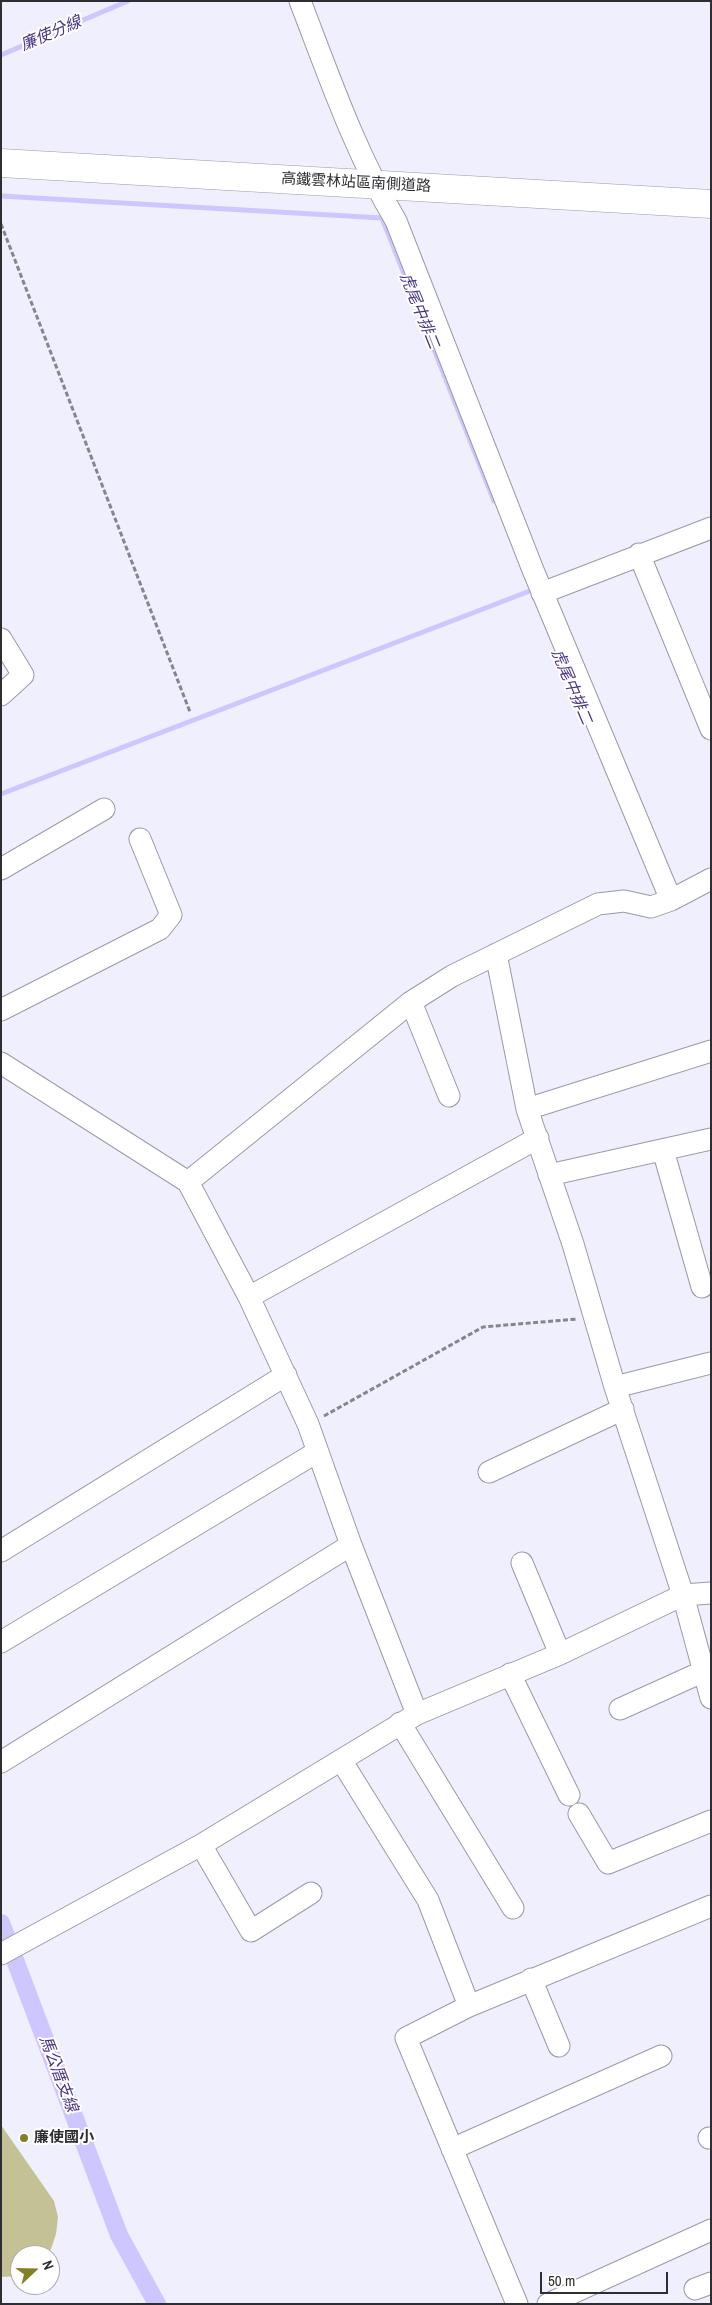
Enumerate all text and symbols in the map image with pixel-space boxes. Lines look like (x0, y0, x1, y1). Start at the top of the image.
water label: 廉使分線 (18, 13, 84, 55)
street label: 高鐵雲林站區南側道路 (281, 170, 431, 196)
water label: 虎尾中排二 (395, 270, 443, 352)
water label: 虎尾中排二 (547, 646, 595, 728)
water label: 馬公厝支線 (35, 2033, 81, 2115)
place label: 廉使國小 (34, 2129, 94, 2147)
marker: 廉使國小 (18, 2132, 30, 2144)
north arrow (10, 2245, 60, 2295)
text: N (38, 2258, 58, 2272)
scale bar (542, 2262, 670, 2294)
text: 50 m (548, 2270, 575, 2291)

